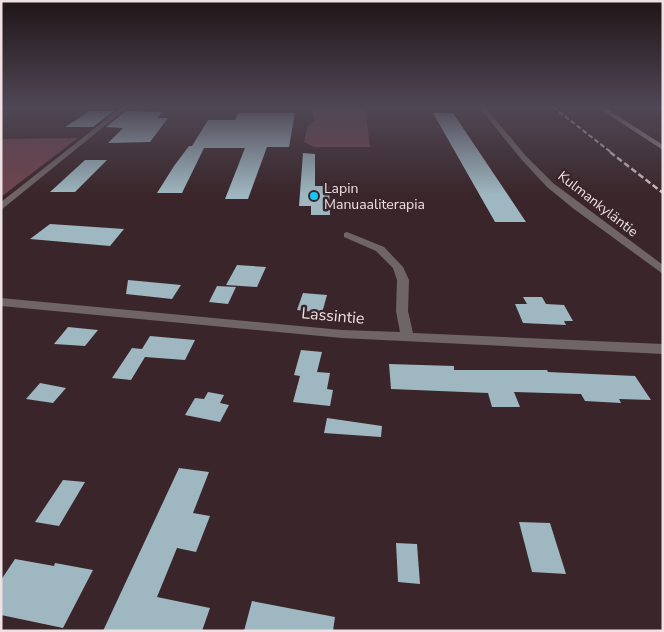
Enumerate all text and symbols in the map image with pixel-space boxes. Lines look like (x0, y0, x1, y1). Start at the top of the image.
street label: Kulmankyläntie (554, 167, 642, 241)
place label: Lapin Manuaaliterapia (324, 179, 425, 214)
marker: Lapin Manuaaliterapia (308, 190, 320, 202)
street label: Lassintie (301, 302, 365, 330)

